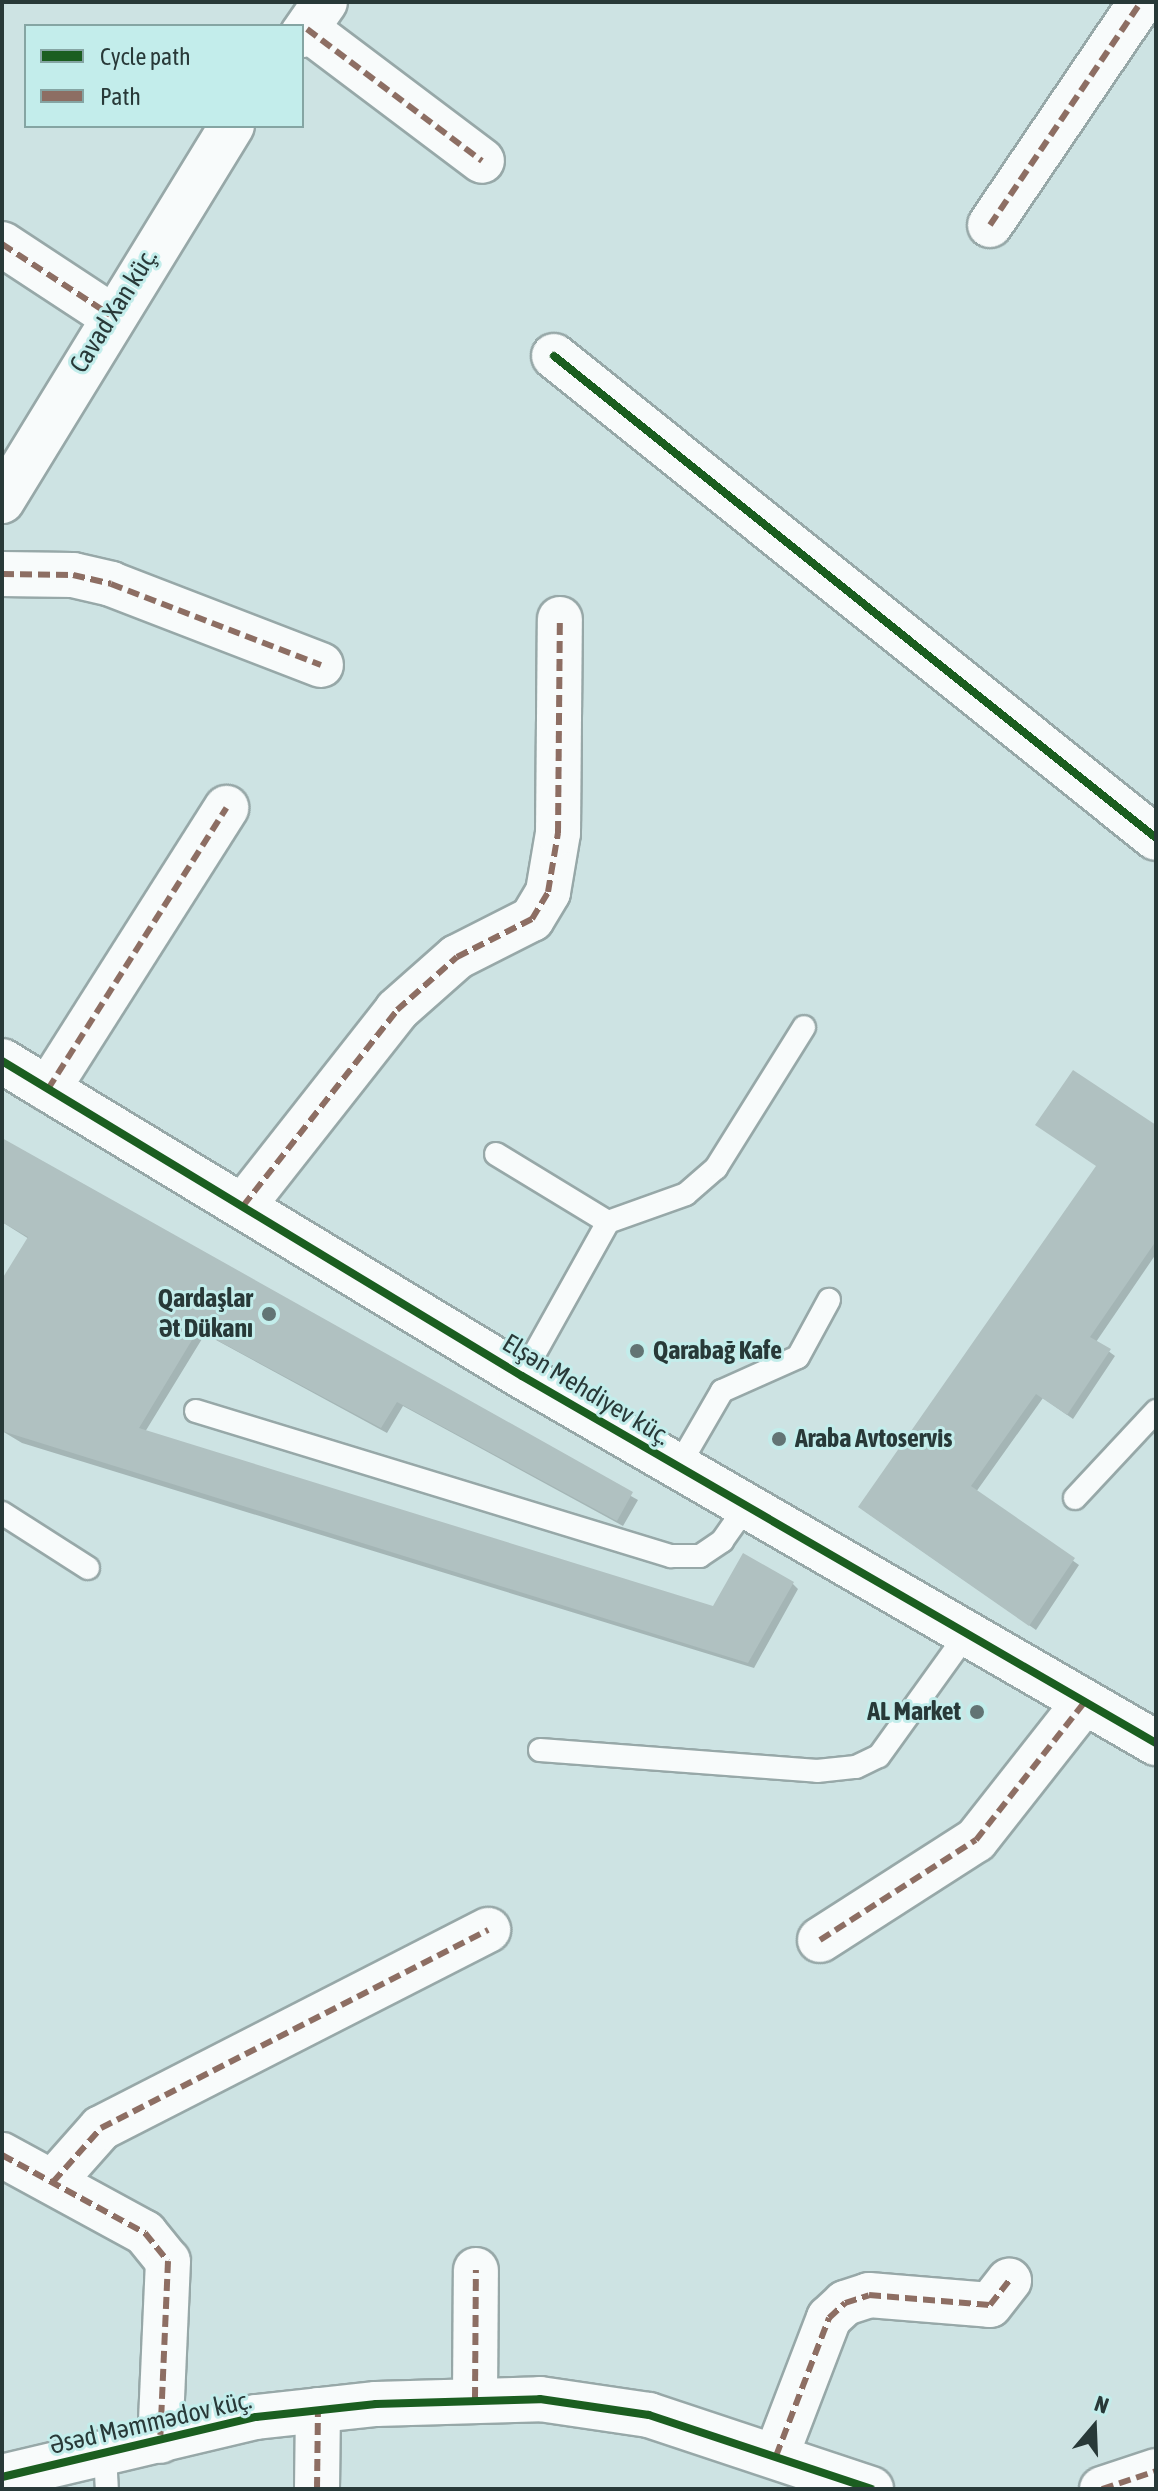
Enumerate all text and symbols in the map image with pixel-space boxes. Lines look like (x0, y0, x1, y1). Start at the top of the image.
legend (24, 24, 304, 128)
text: Cycle path (100, 43, 191, 70)
text: Path (100, 83, 141, 110)
street label: Cavad Xan küç. (64, 243, 164, 379)
place label: Qardaşlar Ət Dükanı (158, 1283, 253, 1344)
marker: Qardaşlar Ət Dükanı (260, 1305, 278, 1323)
street label: Elşən Mehdiyev küç. (497, 1328, 675, 1452)
place label: Qarabağ Kafe (653, 1335, 782, 1367)
marker: Qarabağ Kafe (628, 1342, 646, 1360)
place label: Araba Avtoservis (795, 1423, 952, 1455)
marker: Araba Avtoservis (770, 1430, 788, 1448)
place label: AL Market (867, 1696, 961, 1728)
marker: AL Market (968, 1703, 986, 1721)
street label: Əsəd Məmmədov küç. (47, 2385, 255, 2461)
north arrow (1054, 2387, 1134, 2467)
text: N (1091, 2390, 1112, 2419)

